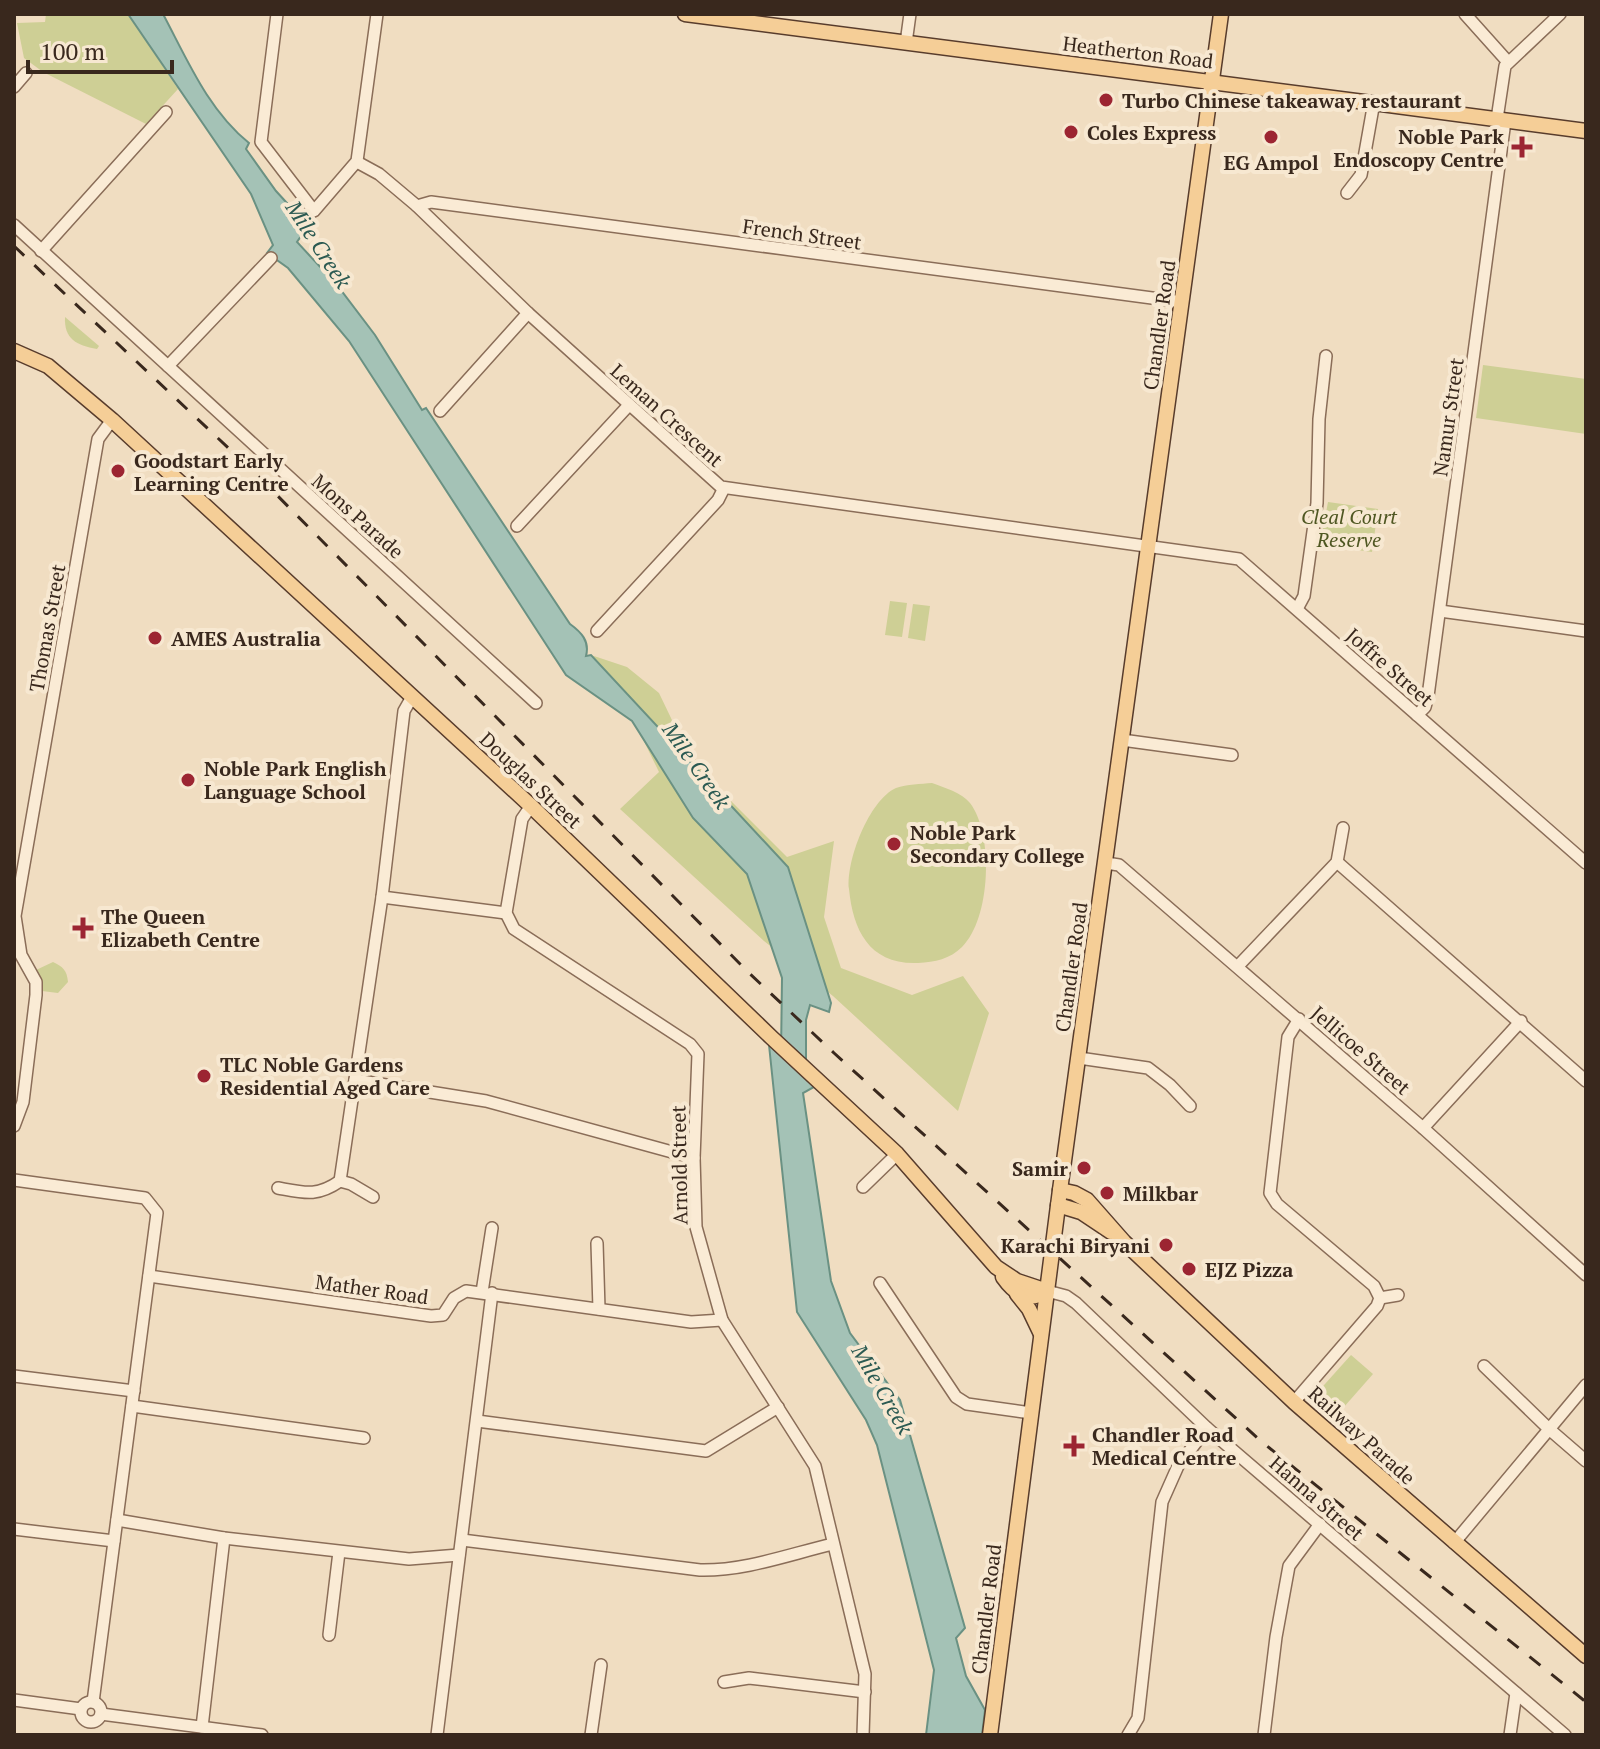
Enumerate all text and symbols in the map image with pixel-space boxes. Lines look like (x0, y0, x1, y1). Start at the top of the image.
scale bar (28, 24, 172, 74)
street label: Heatherton Road (1061, 29, 1215, 75)
text: 100 m (40, 35, 105, 67)
place label: Turbo Chinese takeaway restaurant (1122, 87, 1462, 114)
marker: Turbo Chinese takeaway restaurant (1097, 91, 1115, 109)
place label: Coles Express (1087, 119, 1216, 146)
marker: Coles Express (1062, 123, 1080, 141)
place label: Noble Park Endoscopy Centre (1333, 123, 1504, 173)
marker: EG Ampol (1262, 128, 1280, 146)
marker: Noble Park Endoscopy Centre (1511, 136, 1533, 158)
place label: EG Ampol (1223, 149, 1319, 176)
water label: Mile Creek (279, 194, 358, 294)
street label: French Street (741, 212, 864, 256)
street label: Chandler Road (1137, 258, 1181, 392)
street label: Namur Street (1426, 355, 1470, 478)
street label: Leman Crescent (605, 357, 729, 473)
place label: Goodstart Early Learning Centre (134, 447, 289, 497)
marker: Goodstart Early Learning Centre (109, 462, 127, 480)
street label: Mons Parade (306, 468, 410, 564)
park label: Cleal Court Reserve (1301, 503, 1398, 553)
street label: Thomas Street (22, 561, 72, 694)
street label: Joffre Street (1341, 622, 1440, 713)
place label: AMES Australia (171, 625, 321, 652)
marker: AMES Australia (146, 629, 164, 647)
water label: Mile Creek (656, 715, 738, 814)
street label: Douglas Street (474, 726, 588, 835)
place label: Noble Park English Language School (204, 755, 387, 805)
marker: Noble Park English Language School (179, 771, 197, 789)
place label: Noble Park Secondary College (910, 819, 1085, 869)
marker: Noble Park Secondary College (885, 835, 903, 853)
street label: Chandler Road (1049, 900, 1093, 1034)
place label: The Queen Elizabeth Centre (101, 903, 260, 953)
marker: The Queen Elizabeth Centre (72, 917, 94, 939)
street label: Jellicoe Street (1306, 999, 1417, 1101)
place label: TLC Noble Gardens Residential Aged Care (220, 1051, 430, 1101)
marker: TLC Noble Gardens Residential Aged Care (195, 1067, 213, 1085)
street label: Arnold Street (664, 1104, 694, 1225)
place label: Samir (1012, 1155, 1068, 1182)
marker: Samir (1075, 1159, 1093, 1177)
place label: Milkbar (1123, 1180, 1198, 1207)
marker: Milkbar (1098, 1184, 1116, 1202)
place label: Karachi Biryani (1001, 1232, 1150, 1259)
marker: Karachi Biryani (1157, 1236, 1175, 1254)
place label: EJZ Pizza (1205, 1256, 1293, 1283)
marker: EJZ Pizza (1180, 1260, 1198, 1278)
street label: Mather Road (314, 1268, 430, 1310)
water label: Mile Creek (845, 1338, 921, 1440)
street label: Railway Parade (1303, 1380, 1421, 1490)
place label: Chandler Road Medical Centre (1092, 1421, 1237, 1471)
marker: Chandler Road Medical Centre (1063, 1435, 1085, 1457)
street label: Hanna Street (1264, 1450, 1370, 1547)
street label: Chandler Road (965, 1542, 1007, 1676)

